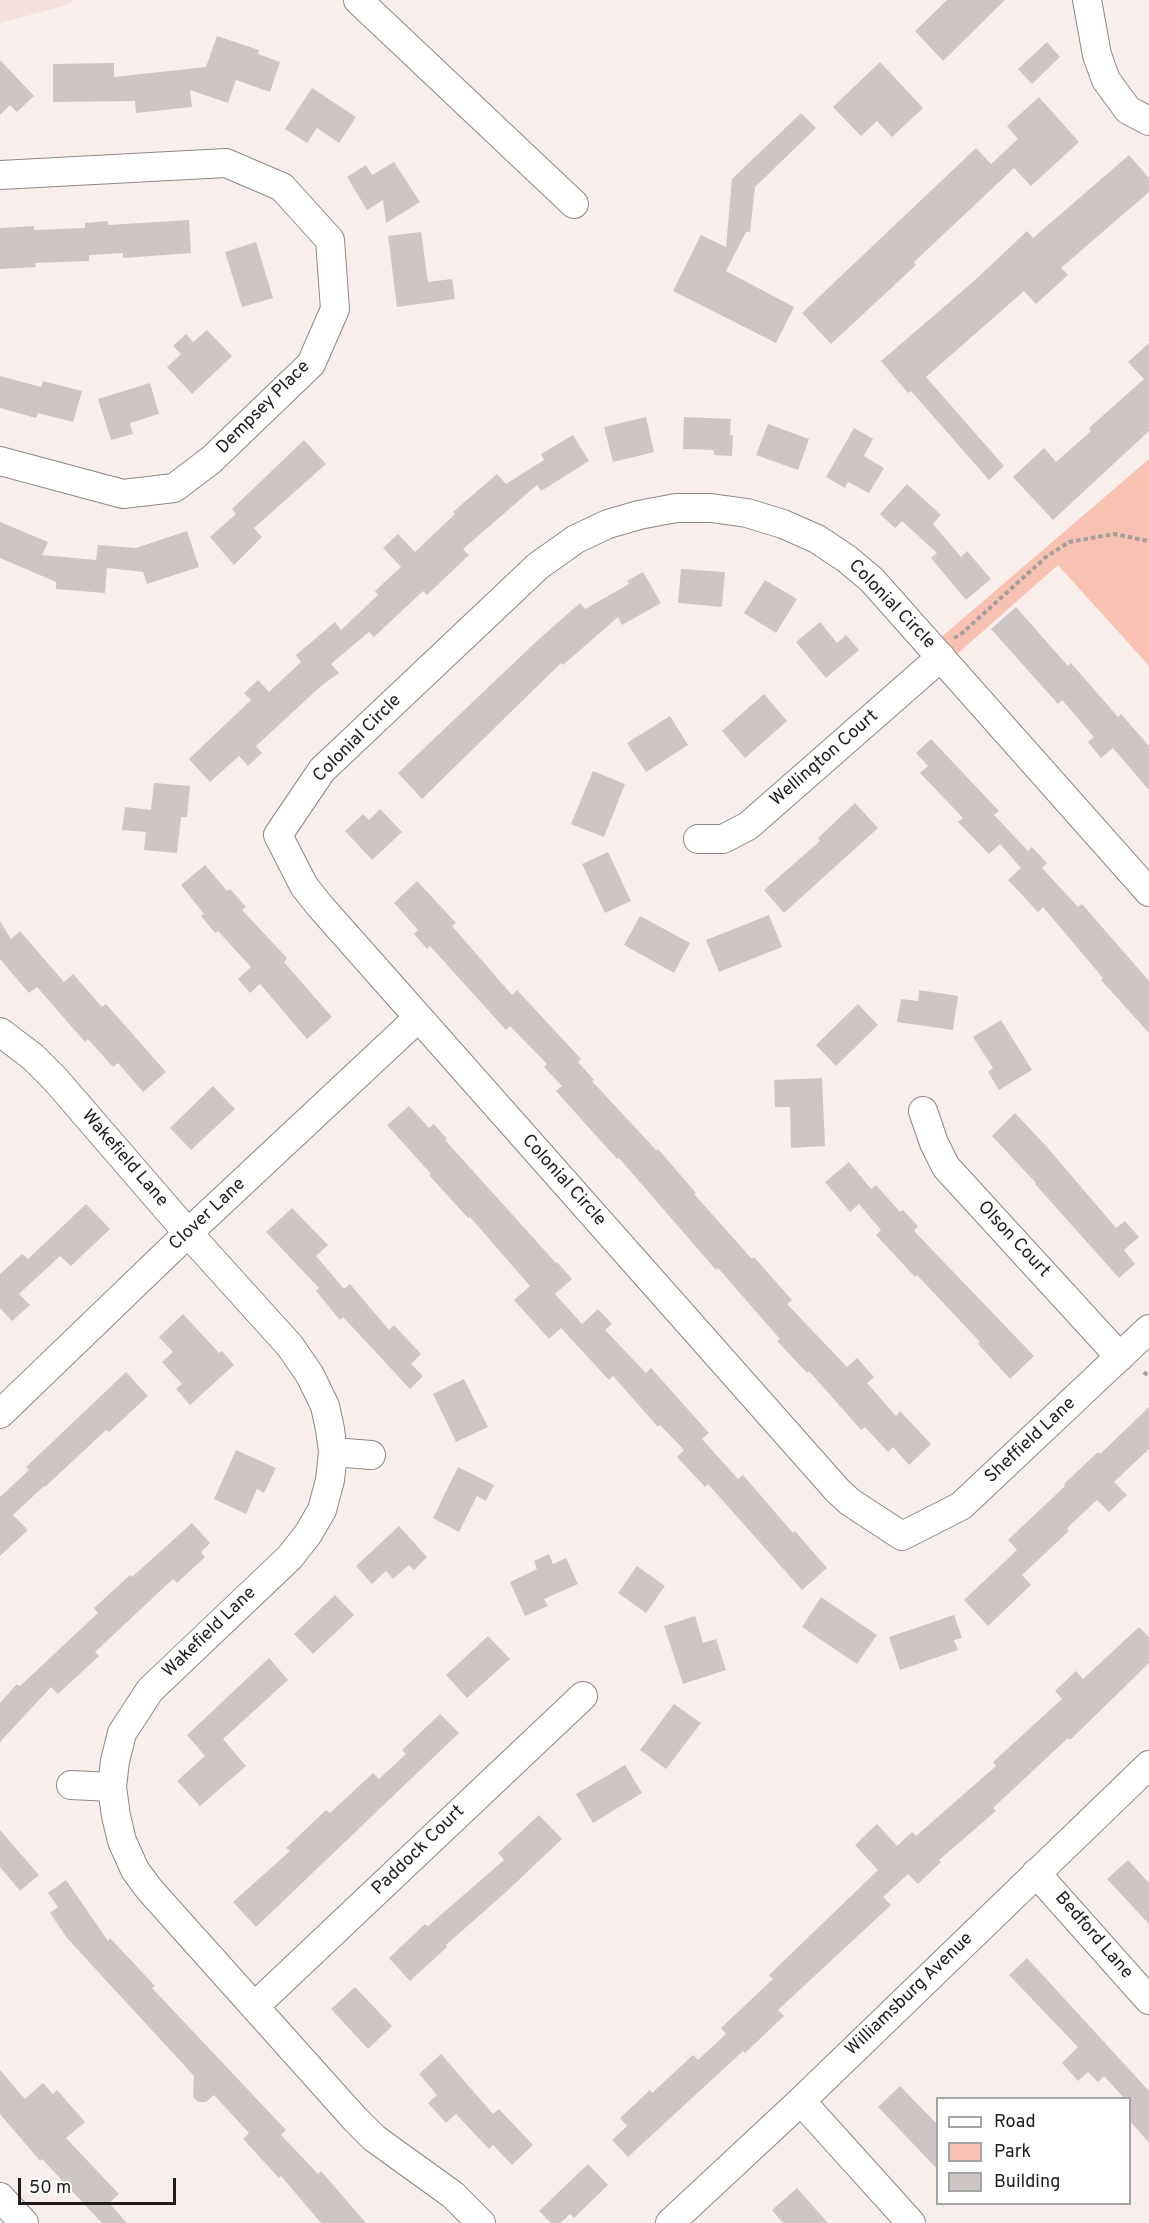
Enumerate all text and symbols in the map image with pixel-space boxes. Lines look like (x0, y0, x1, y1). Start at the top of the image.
street label: Dempsey Place (213, 357, 315, 459)
street label: Colonial Circle (843, 556, 939, 654)
street label: Colonial Circle (309, 690, 407, 788)
street label: Wellington Court (767, 706, 883, 812)
street label: Wakefield Lane (76, 1106, 172, 1212)
street label: Colonial Circle (516, 1131, 610, 1231)
street label: Clover Lane (165, 1174, 251, 1256)
street label: Olson Court (972, 1197, 1054, 1283)
street label: Sheffield Lane (981, 1393, 1081, 1489)
street label: Wakefield Lane (159, 1583, 261, 1683)
street label: Paddock Court (368, 1801, 470, 1901)
street label: Bedford Lane (1049, 1888, 1137, 1984)
street label: Williamsburg Avenue (842, 1929, 978, 2061)
legend (936, 2097, 1131, 2205)
text: Road (994, 2111, 1036, 2134)
text: Park (994, 2141, 1031, 2164)
scale bar (21, 2166, 178, 2204)
text: Building (994, 2171, 1060, 2194)
text: 50 m (29, 2177, 71, 2200)

